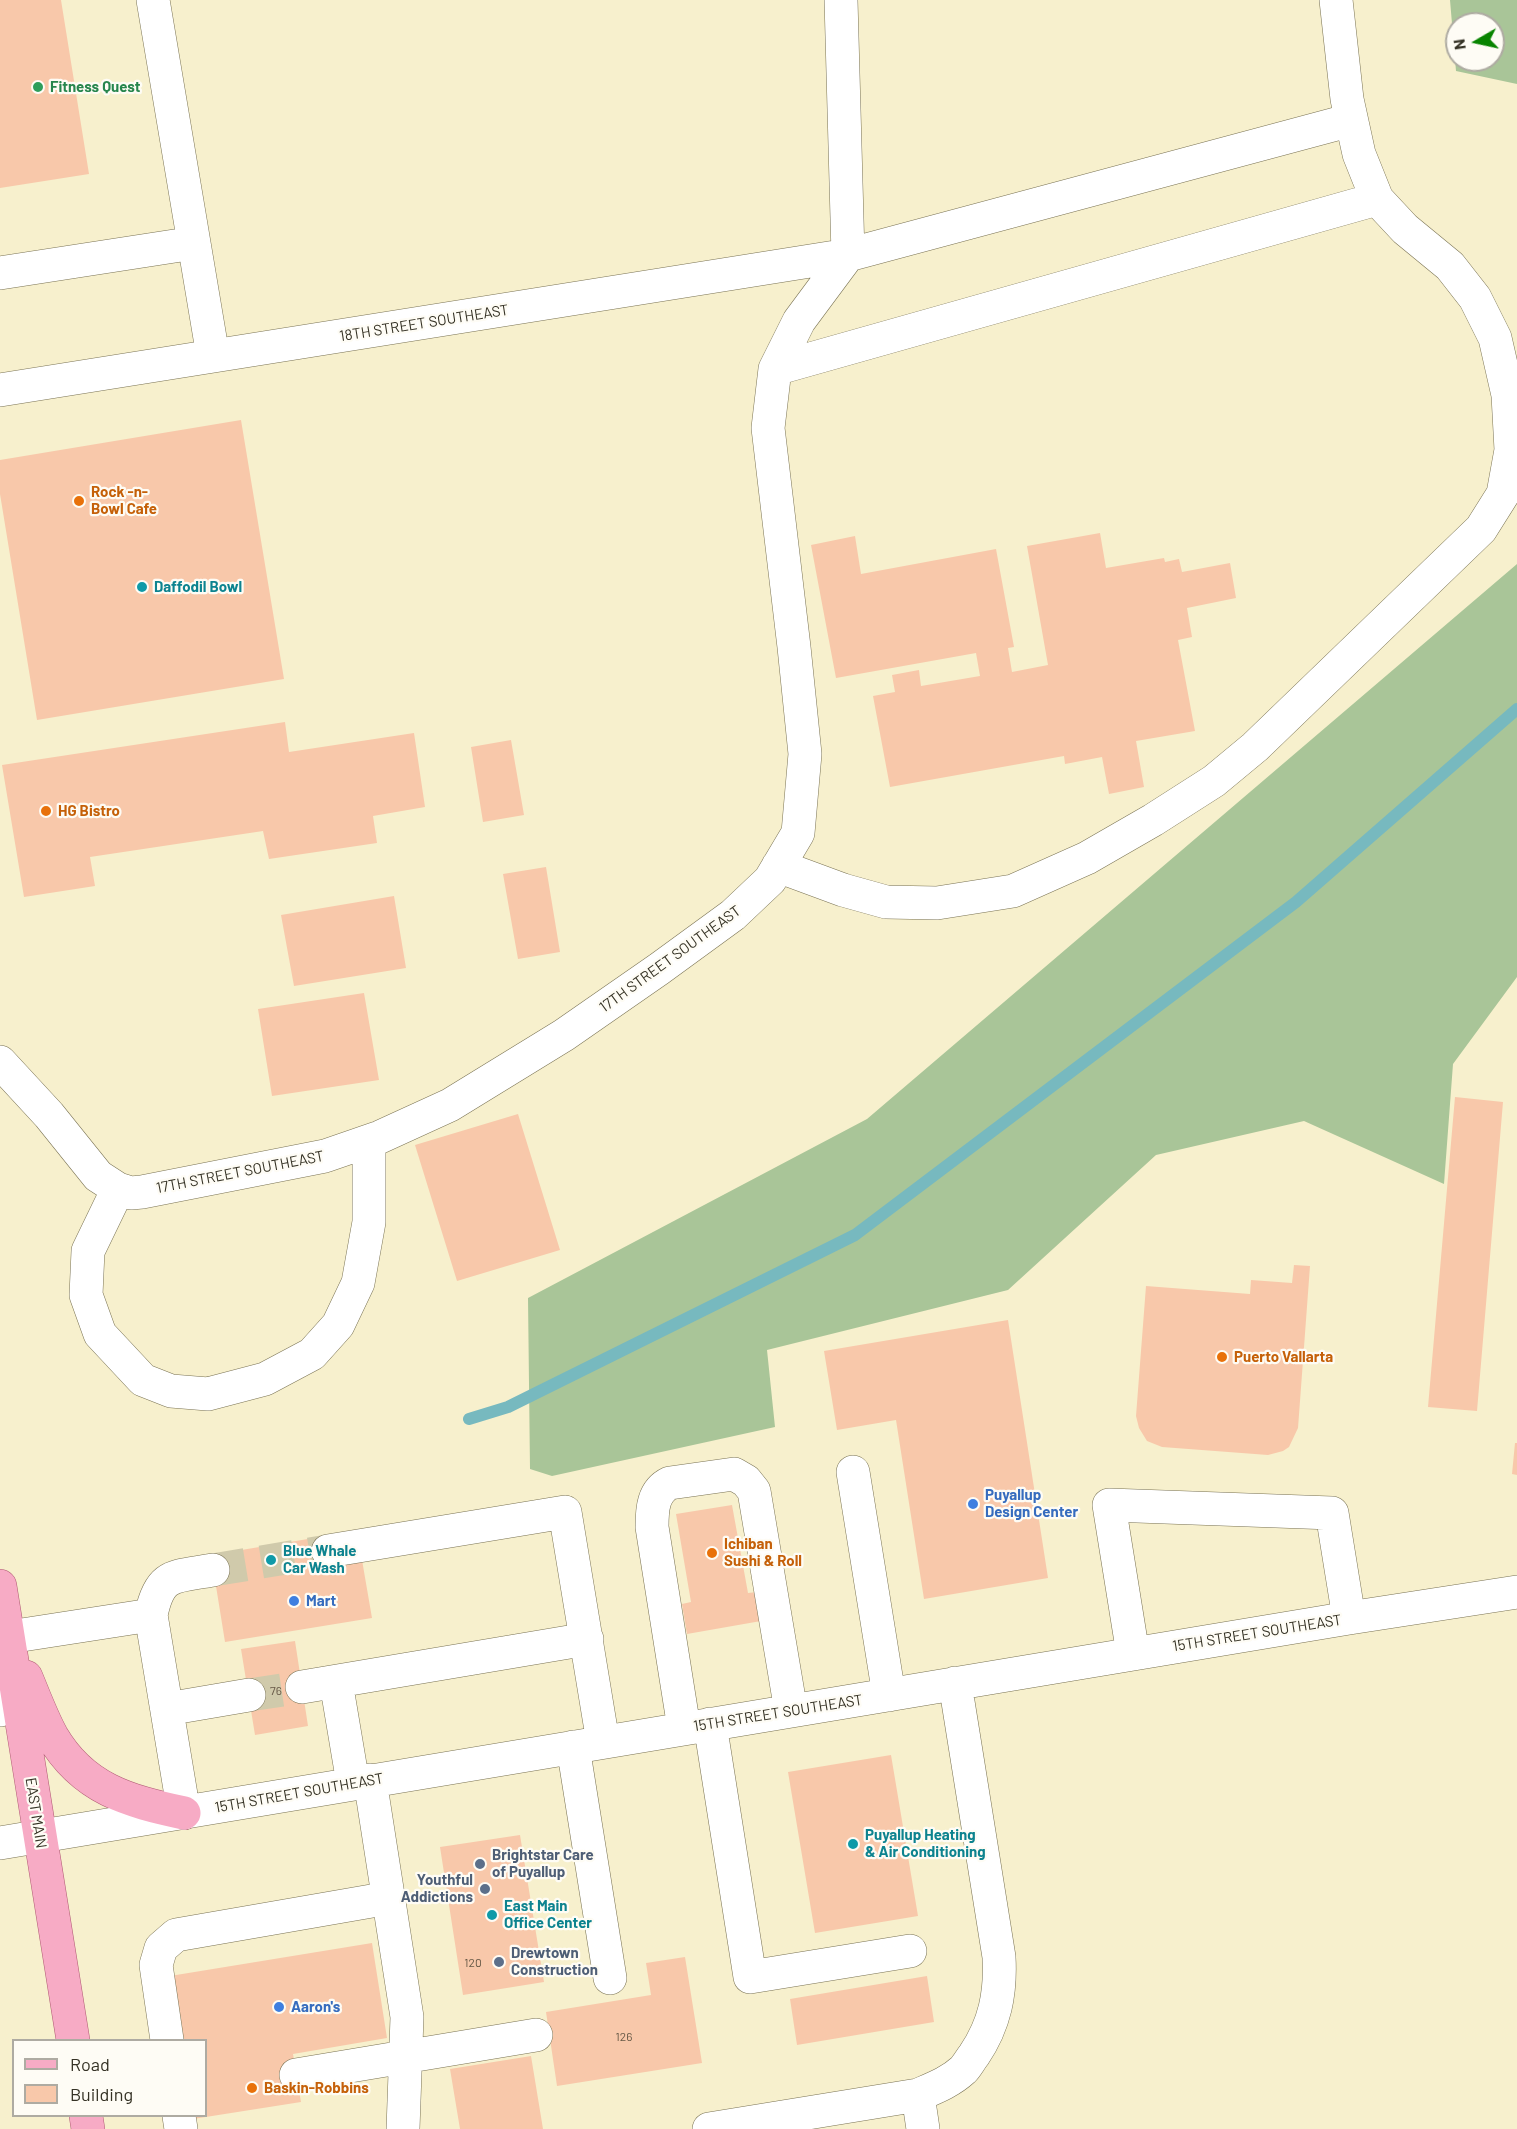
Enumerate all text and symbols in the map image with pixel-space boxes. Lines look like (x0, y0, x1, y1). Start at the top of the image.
north arrow (1445, 12, 1505, 72)
text: N (1448, 38, 1469, 51)
place label: Fitness Quest (50, 78, 140, 96)
marker: Fitness Quest (31, 80, 45, 94)
street label: 18TH STREET SOUTHEAST (338, 301, 510, 345)
place label: Rock -n- Bowl Cafe (91, 483, 157, 518)
marker: Rock -n- Bowl Cafe (72, 494, 86, 508)
place label: Daffodil Bowl (154, 578, 242, 596)
marker: Daffodil Bowl (135, 580, 149, 594)
place label: HG Bistro (58, 802, 120, 820)
marker: HG Bistro (39, 804, 53, 818)
street label: 17TH STREET SOUTHEAST (596, 902, 744, 1016)
street label: 17TH STREET SOUTHEAST (155, 1147, 325, 1197)
place label: Puerto Vallarta (1234, 1348, 1333, 1366)
marker: Puerto Vallarta (1215, 1350, 1229, 1364)
place label: Puyallup Design Center (985, 1486, 1078, 1521)
marker: Puyallup Design Center (966, 1497, 980, 1511)
place label: Ichiban Sushi & Roll (724, 1535, 802, 1570)
place label: Blue Whale Car Wash (283, 1542, 356, 1577)
marker: Ichiban Sushi & Roll (705, 1546, 719, 1560)
marker: Blue Whale Car Wash (264, 1553, 278, 1567)
place label: Mart (306, 1592, 336, 1610)
marker: Mart (287, 1594, 301, 1608)
street label: 15TH STREET SOUTHEAST (1171, 1611, 1343, 1655)
house number: 76 (270, 1684, 282, 1698)
street label: 15TH STREET SOUTHEAST (692, 1691, 864, 1735)
street label: 15TH STREET SOUTHEAST (213, 1769, 385, 1817)
street label: EAST MAIN (22, 1776, 50, 1850)
place label: Puyallup Heating & Air Conditioning (865, 1826, 986, 1861)
marker: Puyallup Heating & Air Conditioning (846, 1837, 860, 1851)
place label: Brightstar Care of Puyallup (492, 1846, 594, 1881)
marker: Brightstar Care of Puyallup (473, 1857, 487, 1871)
place label: Youthful Addictions (401, 1871, 473, 1906)
marker: Youthful Addictions (478, 1882, 492, 1896)
place label: East Main Office Center (504, 1897, 592, 1932)
marker: East Main Office Center (485, 1908, 499, 1922)
place label: Drewtown Construction (511, 1944, 598, 1979)
marker: Drewtown Construction (492, 1955, 506, 1969)
house number: 120 (464, 1956, 482, 1970)
place label: Aaron's (291, 1998, 340, 2016)
marker: Aaron's (272, 2000, 286, 2014)
house number: 126 (616, 2030, 632, 2044)
legend (12, 2039, 207, 2117)
text: Road (70, 2053, 110, 2075)
place label: Baskin-Robbins (264, 2079, 369, 2097)
marker: Baskin-Robbins (245, 2081, 259, 2095)
text: Building (70, 2083, 133, 2105)

